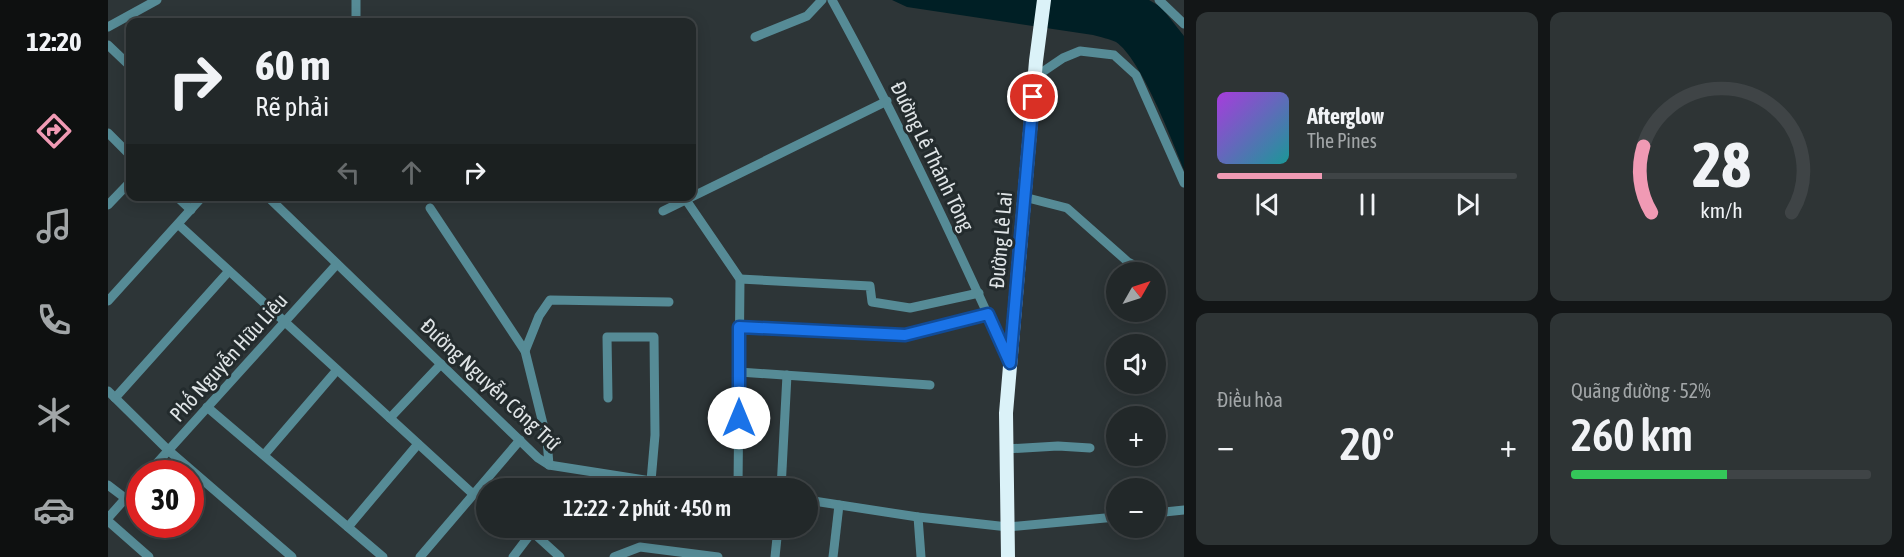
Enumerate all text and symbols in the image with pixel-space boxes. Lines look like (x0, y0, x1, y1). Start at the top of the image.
text: 12:20 (26, 26, 82, 57)
text: 60 m (255, 41, 330, 89)
icon: right (156, 42, 234, 120)
pin (1007, 71, 1058, 122)
street label: Đường Lê Thánh Tông (886, 77, 980, 235)
icon: arrive (1016, 80, 1049, 113)
text: Rẽ phải (255, 91, 329, 122)
text: Afterglow (1307, 103, 1384, 129)
icon: directions (33, 110, 75, 152)
text: The Pines (1307, 129, 1377, 152)
text: 28 (1692, 130, 1750, 201)
icon: left (332, 156, 365, 189)
icon: ahead (395, 156, 428, 189)
icon: right (458, 156, 491, 189)
icon: previous (1251, 188, 1284, 221)
icon: pause (1351, 188, 1384, 221)
icon: next (1451, 188, 1484, 221)
street label: Đường Lê Lai (984, 191, 1016, 289)
text: km/h (1700, 199, 1742, 224)
icon: music (33, 205, 75, 247)
north arrow (1106, 262, 1166, 322)
map controls (1106, 262, 1166, 538)
street label: Phố Nguyễn Hữu Liêu (164, 288, 292, 426)
icon: phone (33, 299, 75, 341)
street label: Đường Nguyễn Công Trứ (416, 313, 566, 455)
button: sound (1106, 334, 1166, 394)
text: Quãng đường · 52% (1571, 379, 1711, 402)
position arrow (707, 386, 771, 450)
text: Điều hòa (1217, 388, 1283, 411)
icon: climate (33, 394, 75, 436)
button: + (1106, 406, 1166, 466)
text: 260 km (1571, 409, 1693, 461)
text: 20° (1340, 418, 1394, 470)
text: − (1217, 426, 1234, 464)
text: + (1500, 426, 1517, 464)
speed limit sign: 30 (126, 460, 204, 538)
button: − (1106, 478, 1166, 538)
icon: car (33, 489, 75, 531)
text: 12:22 · 2 phút · 450 m (563, 495, 731, 521)

